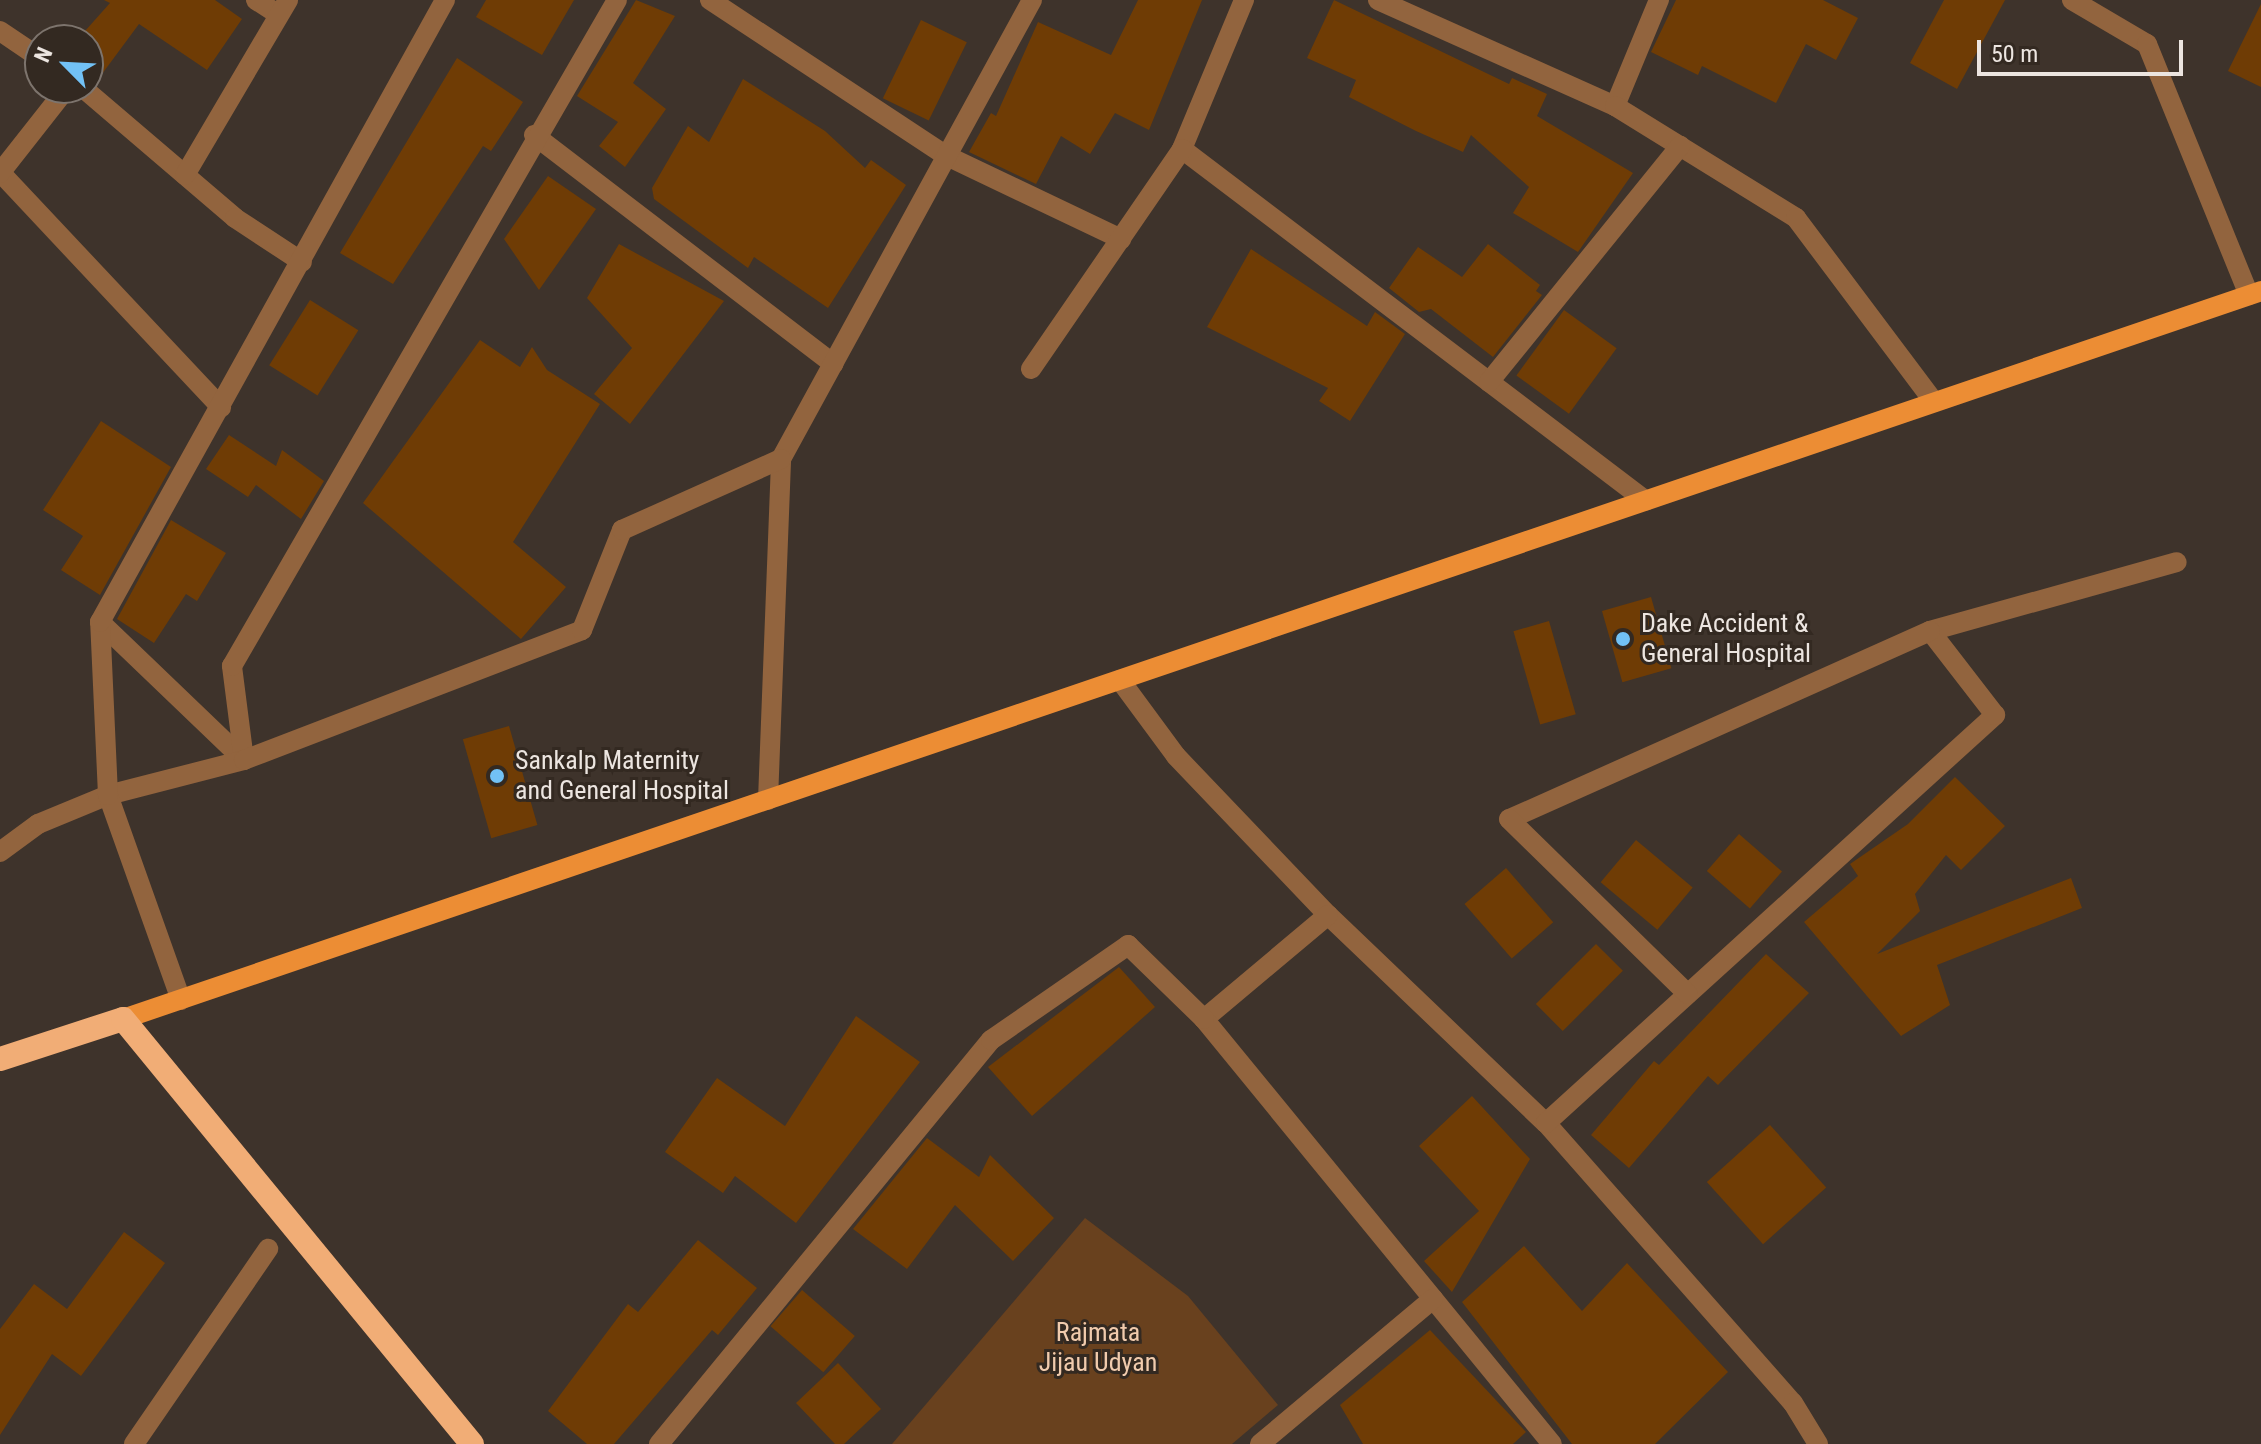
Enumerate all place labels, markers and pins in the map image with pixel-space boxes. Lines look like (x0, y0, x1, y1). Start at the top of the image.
place label: Dake Accident & General Hospital (1641, 608, 1811, 670)
marker: Dake Accident & General Hospital (1612, 628, 1634, 650)
place label: Sankalp Maternity and General Hospital (515, 745, 729, 806)
marker: Sankalp Maternity and General Hospital (486, 765, 508, 787)

